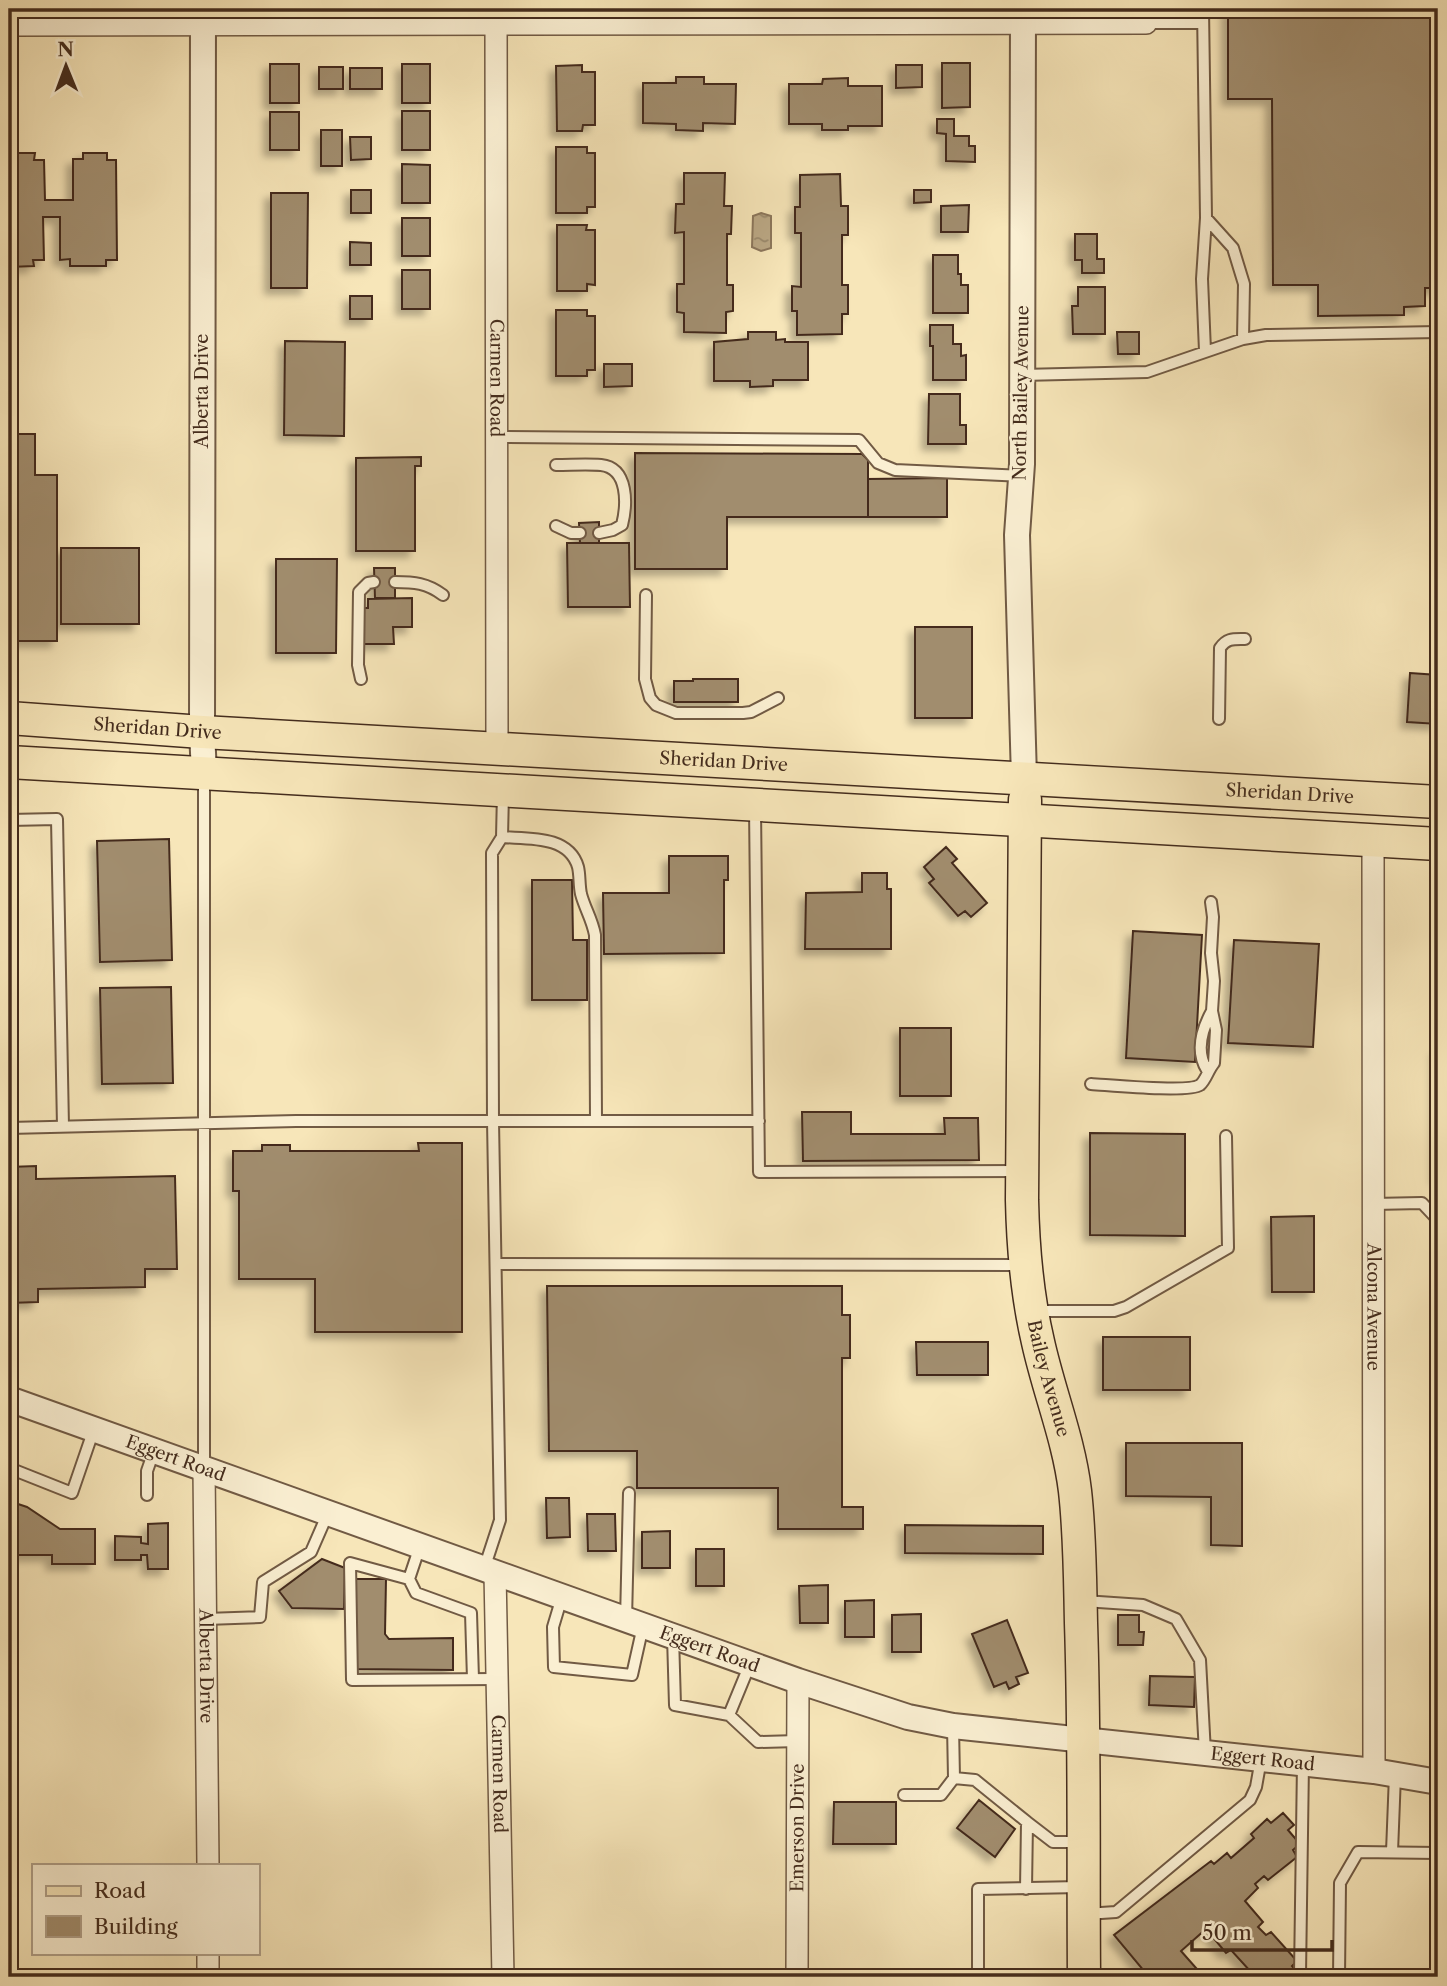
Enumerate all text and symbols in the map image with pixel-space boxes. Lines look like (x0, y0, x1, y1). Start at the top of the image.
north arrow (32, 32, 102, 102)
text: N (57, 38, 74, 61)
street label: North Bailey Avenue (1008, 305, 1034, 481)
street label: Carmen Road (485, 319, 508, 437)
street label: Alberta Drive (191, 334, 213, 449)
street label: Sheridan Drive (93, 713, 222, 744)
street label: Sheridan Drive (659, 747, 788, 776)
street label: Sheridan Drive (1225, 779, 1355, 808)
street label: Alcona Avenue (1362, 1242, 1385, 1371)
street label: Bailey Avenue (1023, 1318, 1075, 1439)
street label: Eggert Road (123, 1431, 229, 1487)
street label: Alberta Drive (194, 1608, 218, 1723)
street label: Eggert Road (657, 1621, 763, 1677)
street label: Carmen Road (487, 1715, 511, 1833)
street label: Eggert Road (1210, 1743, 1316, 1776)
street label: Emerson Drive (786, 1764, 809, 1892)
legend (32, 1864, 259, 1954)
text: Road (94, 1878, 146, 1903)
scale bar (1192, 1909, 1332, 1953)
text: Building (94, 1914, 179, 1939)
text: 50 m (1202, 1920, 1252, 1945)

